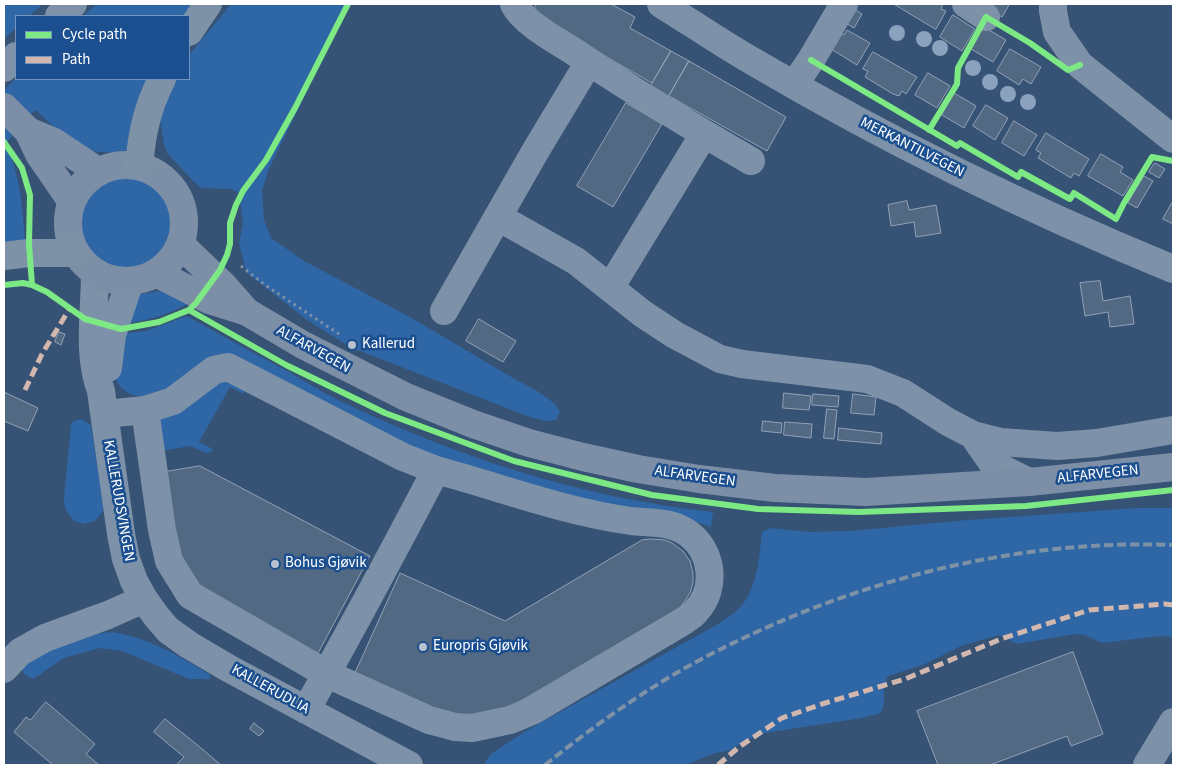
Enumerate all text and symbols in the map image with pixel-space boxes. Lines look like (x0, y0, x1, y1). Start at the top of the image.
legend (15, 15, 190, 80)
text: Cycle path (62, 24, 127, 45)
text: Path (62, 49, 90, 70)
street label: MERKANTILVEGEN (857, 114, 967, 182)
street label: ALFARVEGEN (273, 322, 353, 378)
place label: Kallerud (362, 336, 415, 354)
marker: Kallerud (346, 339, 358, 351)
street label: KALLERUDSVINGEN (98, 439, 138, 563)
street label: ALFARVEGEN (653, 462, 737, 492)
street label: ALFARVEGEN (1057, 462, 1139, 488)
place label: Bohus Gjøvik (285, 555, 367, 573)
marker: Bohus Gjøvik (269, 558, 281, 570)
place label: Europris Gjøvik (433, 638, 528, 656)
marker: Europris Gjøvik (417, 641, 429, 653)
street label: KALLERUDLIA (228, 661, 312, 719)

